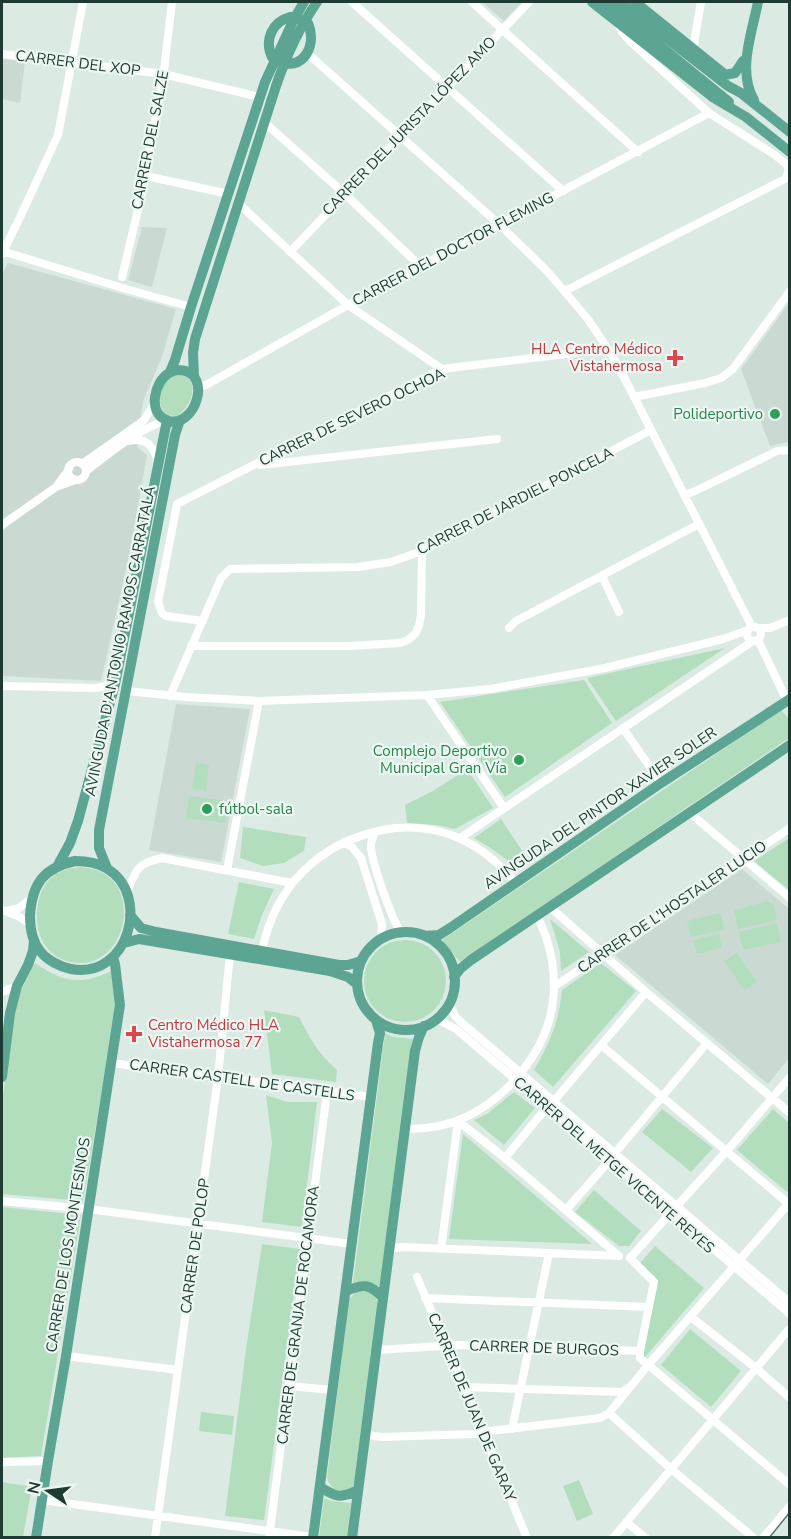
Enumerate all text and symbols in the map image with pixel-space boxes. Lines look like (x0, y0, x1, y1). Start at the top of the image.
street label: CARRER DEL JURISTA LÓPEZ AMO (317, 31, 500, 220)
street label: CARRER DEL XOP (14, 45, 142, 81)
street label: CARRER DEL SALZE (127, 69, 173, 211)
street label: CARRER DEL DOCTOR FLEMING (349, 187, 557, 311)
place label: HLA Centro Médico Vistahermosa (531, 339, 662, 376)
marker: HLA Centro Médico Vistahermosa (666, 349, 684, 367)
street label: CARRER DE SEVERO OCHOA (256, 363, 448, 471)
place label: Polideportivo (673, 404, 763, 424)
marker: Polideportivo (768, 407, 782, 421)
street label: CARRER DE JARDIEL PONCELA (413, 442, 617, 559)
street label: AVINGUDA D'ANTONIO RAMOS CARRATALÁ (80, 484, 160, 798)
street label: AVINGUDA DEL PINTOR XAVIER SOLER (480, 722, 720, 894)
place label: Complejo Deportivo Municipal Gran Vía (373, 741, 507, 778)
marker: Complejo Deportivo Municipal Gran Vía (512, 753, 526, 767)
place label: fútbol-sala (219, 799, 293, 819)
marker: fútbol-sala (200, 802, 214, 816)
street label: CARRER DE L'HOSTALER LUCIO (573, 836, 771, 978)
place label: Centro Médico HLA Vistahermosa 77 (147, 1015, 279, 1052)
marker: Centro Médico HLA Vistahermosa 77 (125, 1025, 143, 1043)
street label: CARRER CASTELL DE CASTELLS (128, 1054, 356, 1106)
street label: CARRER DEL METGE VICENTE REYES (509, 1072, 719, 1258)
street label: CARRER DE LOS MONTESINOS (41, 1136, 95, 1354)
street label: CARRER DE POLOP (176, 1176, 214, 1315)
street label: CARRER DE GRANJA DE ROCAMORA (272, 1184, 324, 1446)
street label: CARRER DE JUAN DE GARAY (423, 1310, 521, 1505)
street label: CARRER DE BURGOS (469, 1335, 619, 1361)
north arrow (18, 1461, 78, 1521)
text: N (22, 1480, 46, 1496)

